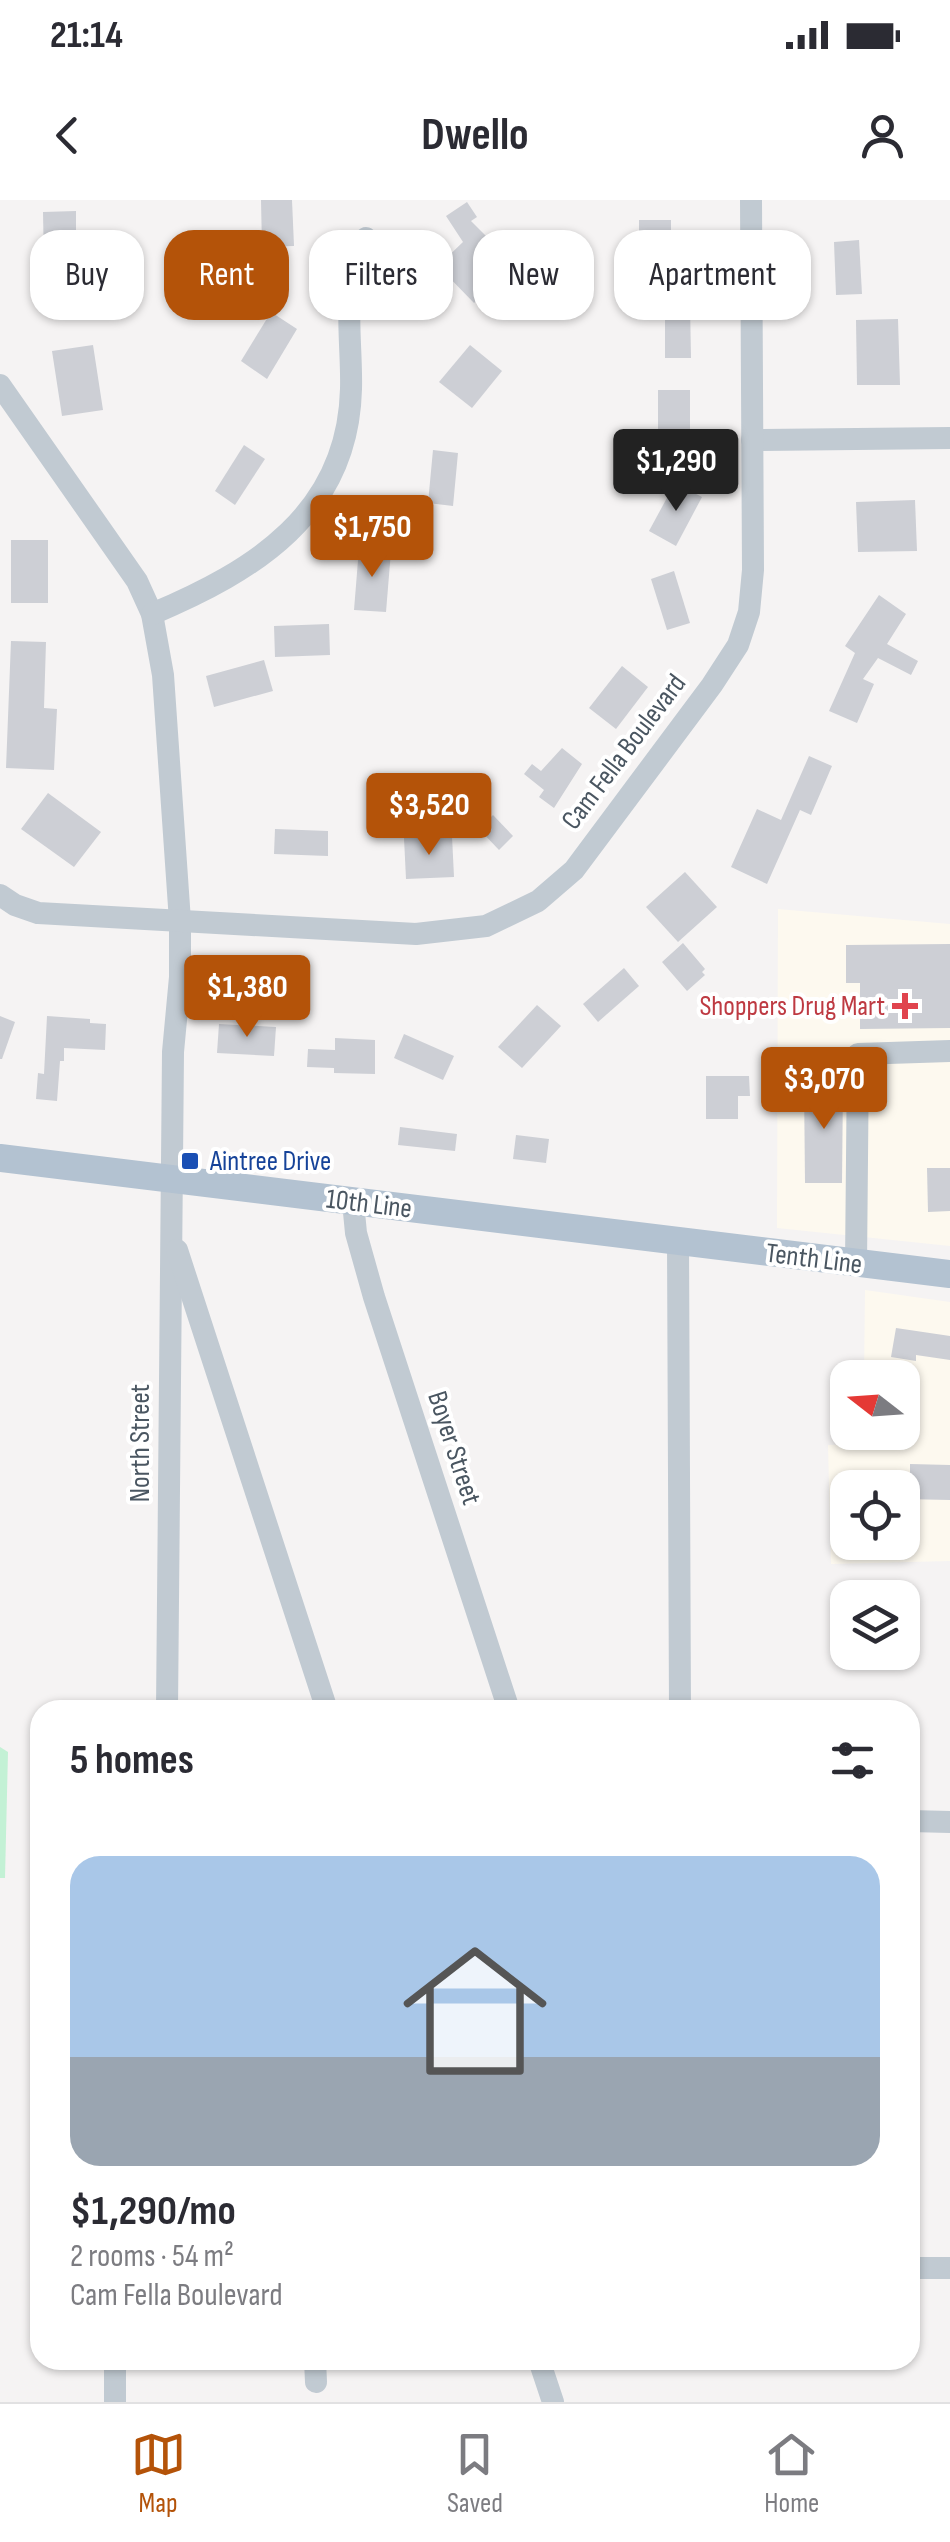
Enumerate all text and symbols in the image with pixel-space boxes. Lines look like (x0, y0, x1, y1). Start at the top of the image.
text: 21:14 (50, 13, 123, 58)
icon: back (40, 108, 95, 163)
text: Dwello (421, 108, 529, 163)
icon: person (855, 108, 910, 163)
chip: Buy (30, 230, 144, 320)
chip: Rent (164, 230, 289, 320)
chip: Filters (309, 230, 453, 320)
chip: New (473, 230, 594, 320)
chip: Apartment (614, 230, 811, 320)
pin: $1,290 (595, 429, 757, 514)
text: $1,290 (635, 442, 717, 481)
pin: $1,750 (291, 495, 453, 580)
text: $1,750 (332, 508, 412, 547)
street label: Cam Fella Boulevard (555, 668, 693, 836)
pin: $3,520 (348, 773, 510, 858)
text: $3,520 (388, 786, 470, 825)
pin: $1,380 (166, 955, 328, 1040)
text: $1,380 (206, 968, 288, 1007)
place label: Shoppers Drug Mart (699, 990, 885, 1023)
marker: Shoppers Drug Mart (894, 995, 916, 1017)
pin: $3,070 (743, 1047, 905, 1132)
text: $3,070 (783, 1060, 865, 1099)
place label: Aintree Drive (209, 1145, 331, 1178)
marker: Aintree Drive (179, 1150, 201, 1172)
street label: 10th Line (324, 1182, 414, 1226)
street label: Tenth Line (764, 1237, 864, 1281)
north arrow (830, 1360, 920, 1450)
map controls (830, 1360, 920, 1670)
street label: North Street (124, 1384, 157, 1502)
street label: Boyer Street (420, 1387, 488, 1509)
button: locate (830, 1470, 920, 1560)
button: layers (830, 1580, 920, 1670)
icon: filters (825, 1733, 880, 1788)
text: 5 homes (70, 1735, 194, 1786)
icon: home (385, 1921, 565, 2101)
text: $1,290/mo (70, 2186, 236, 2237)
text: 2 rooms · 54 m² (70, 2237, 234, 2276)
text: Cam Fella Boulevard (70, 2276, 283, 2315)
tab: Map (131, 2427, 186, 2520)
tab: Saved (447, 2427, 503, 2520)
tab: Home (764, 2427, 819, 2520)

